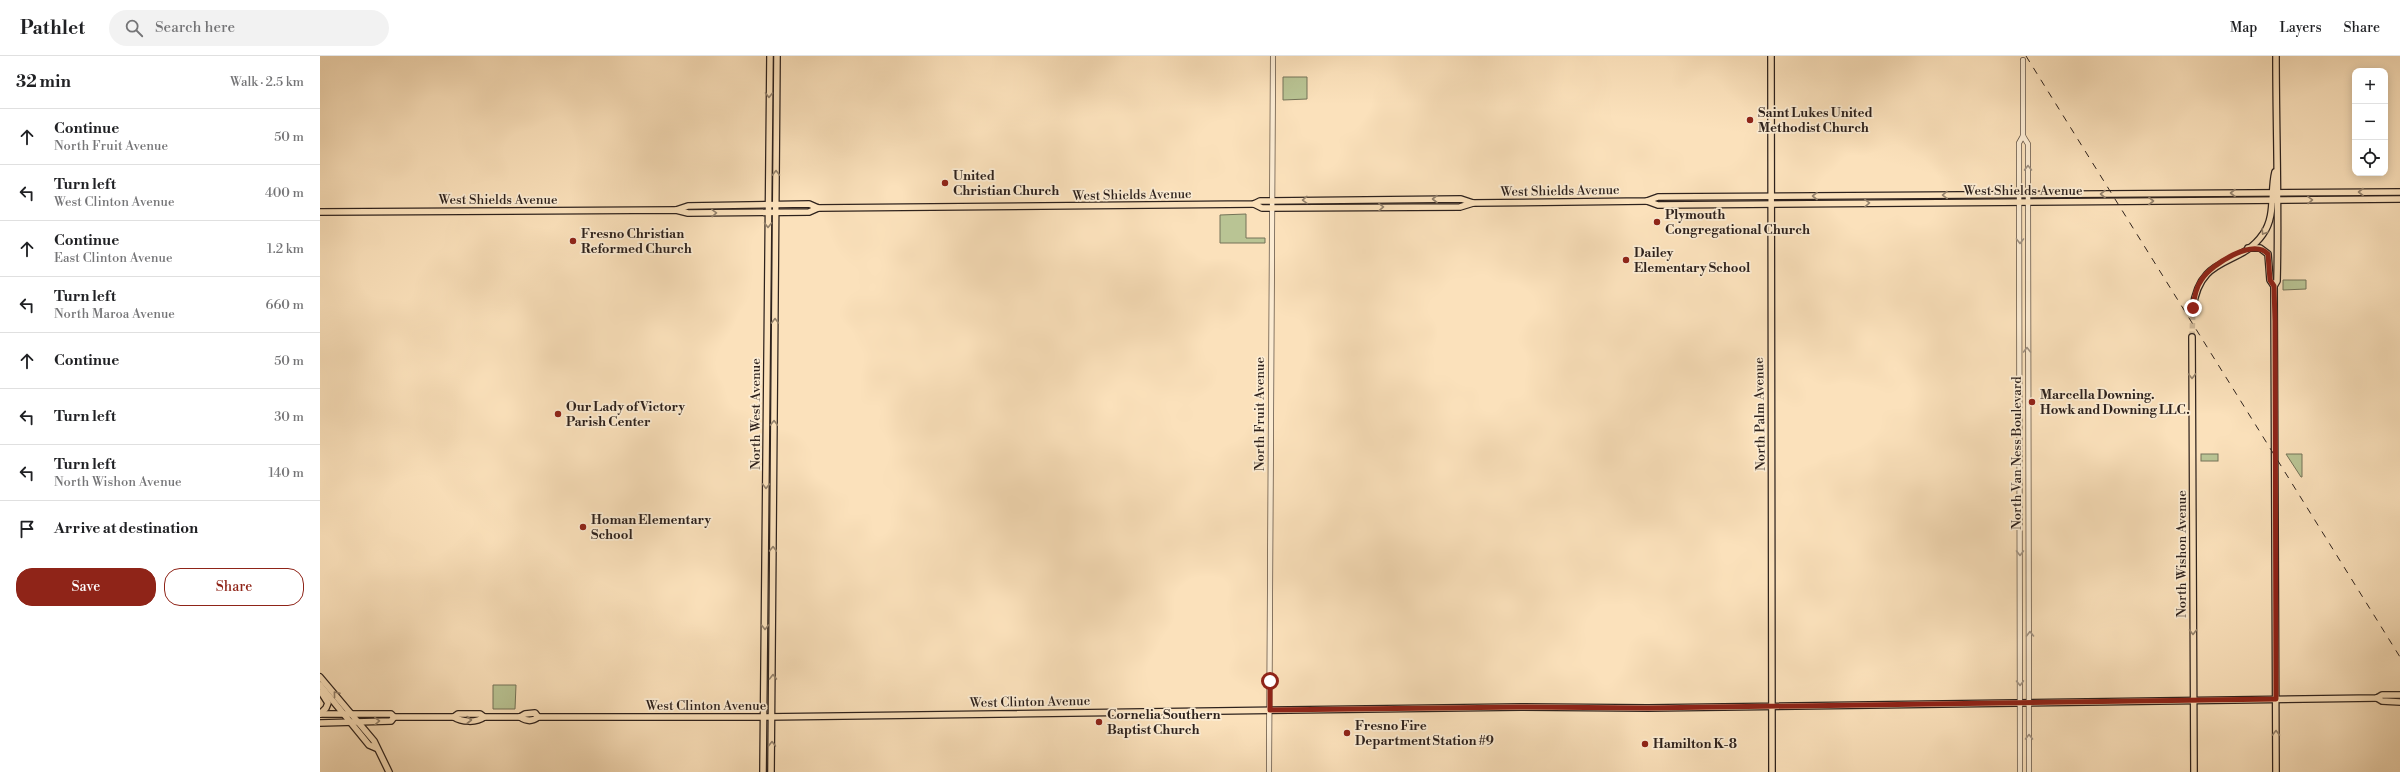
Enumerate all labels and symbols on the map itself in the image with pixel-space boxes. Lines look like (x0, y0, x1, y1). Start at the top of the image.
one-way arrow (765, 92, 773, 98)
place label: Saint Lukes United Methodist Church (1758, 105, 1873, 136)
marker: Saint Lukes United Methodist Church (1745, 115, 1755, 125)
one-way arrow (2024, 165, 2032, 171)
place label: United Christian Church (953, 168, 1059, 199)
one-way arrow (772, 170, 780, 176)
marker: United Christian Church (940, 178, 950, 188)
street label: West Shields Avenue (1499, 182, 1620, 200)
street label: West Shields Avenue (1962, 183, 2083, 199)
street label: West Shields Avenue (1071, 186, 1192, 204)
one-way arrow (2358, 188, 2364, 196)
one-way arrow (2230, 189, 2236, 197)
one-way arrow (2100, 190, 2106, 198)
one-way arrow (1942, 191, 1948, 199)
street label: West Shields Avenue (437, 192, 558, 208)
one-way arrow (1812, 192, 1818, 200)
one-way arrow (1432, 195, 1438, 203)
one-way arrow (1302, 196, 1308, 204)
one-way arrow (2307, 196, 2313, 204)
one-way arrow (2148, 197, 2154, 205)
one-way arrow (1864, 199, 1870, 207)
one-way arrow (1378, 203, 1384, 211)
place label: Plymouth Congregational Church (1665, 207, 1810, 238)
one-way arrow (711, 209, 717, 217)
marker: Plymouth Congregational Church (1652, 217, 1662, 227)
one-way arrow (764, 222, 772, 228)
place label: Fresno Christian Reformed Church (581, 226, 692, 257)
one-way arrow (2262, 228, 2269, 235)
marker: Fresno Christian Reformed Church (568, 236, 578, 246)
one-way arrow (2016, 238, 2024, 244)
place label: Dailey Elementary School (1634, 245, 1751, 276)
marker: Dailey Elementary School (1621, 255, 1631, 265)
route end (2184, 299, 2202, 317)
one-way arrow (771, 318, 779, 324)
one-way arrow (2023, 347, 2031, 353)
street label: North Fruit Avenue (1252, 357, 1268, 471)
street label: North Palm Avenue (1751, 357, 1769, 471)
street label: North West Avenue (748, 358, 764, 470)
one-way arrow (2188, 373, 2196, 379)
street label: North Van Ness Boulevard (2009, 376, 2025, 530)
place label: Marcella Downing. Howk and Downing LLC. (2040, 387, 2190, 418)
marker: Marcella Downing. Howk and Downing LLC. (2027, 397, 2037, 407)
place label: Our Lady of Victory Parish Center (566, 399, 686, 430)
marker: Our Lady of Victory Parish Center (553, 409, 563, 419)
one-way arrow (770, 420, 778, 426)
one-way arrow (762, 483, 770, 489)
street label: North Wishon Avenue (2174, 490, 2190, 618)
place label: Homan Elementary School (591, 512, 711, 543)
marker: Homan Elementary School (578, 522, 588, 532)
one-way arrow (769, 546, 777, 552)
one-way arrow (2016, 550, 2024, 556)
one-way arrow (761, 624, 769, 630)
one-way arrow (2189, 629, 2198, 635)
one-way arrow (2026, 631, 2035, 637)
route start (1261, 672, 1279, 690)
one-way arrow (768, 674, 777, 680)
one-way arrow (2016, 680, 2024, 686)
one-way arrow (334, 692, 341, 699)
street label: West Clinton Avenue (969, 693, 1091, 711)
street label: West Clinton Avenue (645, 698, 767, 714)
place label: Cornelia Southern Baptist Church (1107, 707, 1221, 738)
one-way arrow (466, 716, 472, 725)
one-way arrow (374, 717, 380, 726)
marker: Cornelia Southern Baptist Church (1094, 717, 1104, 727)
place label: Fresno Fire Department Station #9 (1355, 718, 1494, 749)
marker: Fresno Fire Department Station #9 (1342, 728, 1352, 738)
one-way arrow (2272, 730, 2280, 736)
one-way arrow (2025, 734, 2033, 740)
place label: Hamilton K-8 (1653, 736, 1737, 752)
marker: Hamilton K-8 (1640, 739, 1650, 749)
one-way arrow (767, 741, 776, 747)

